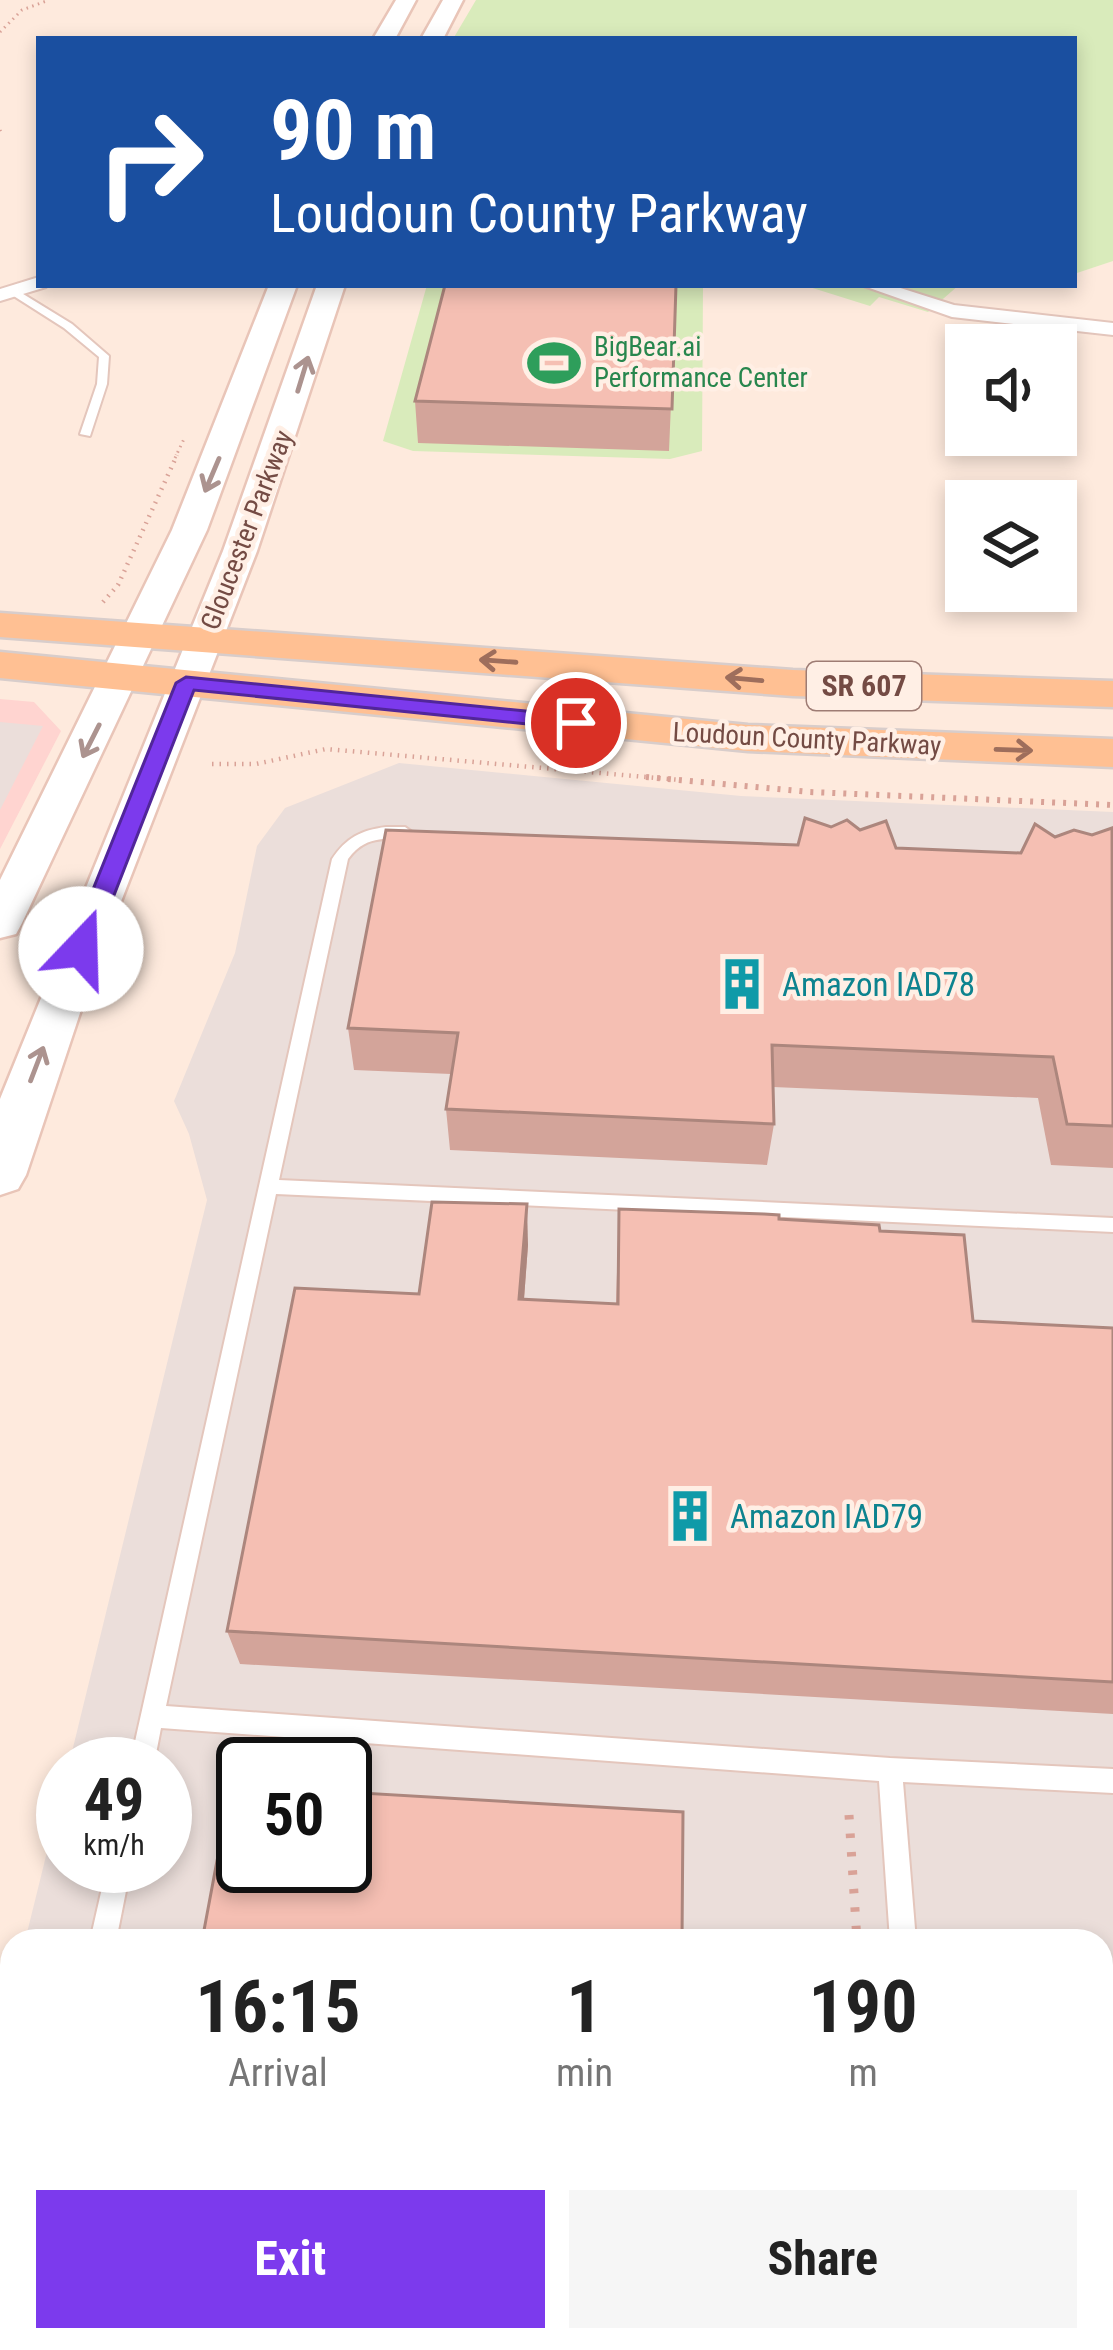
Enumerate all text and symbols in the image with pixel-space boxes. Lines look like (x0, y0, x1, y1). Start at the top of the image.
text: 90 m (270, 81, 437, 180)
icon: right (72, 84, 228, 240)
text: Loudoun County Parkway (270, 182, 808, 245)
map controls (945, 324, 1077, 612)
button: sound (945, 324, 1077, 456)
place label: BigBear.ai Performance Center (594, 331, 808, 394)
sports icon: BigBear.ai Performance Center (525, 334, 583, 392)
one-way arrow (293, 356, 315, 394)
street label: Gloucester Parkway (194, 426, 300, 634)
one-way arrow (199, 456, 221, 492)
button: layers (945, 480, 1077, 612)
one-way arrow (479, 649, 518, 672)
road number: SR 607 (807, 662, 921, 710)
one-way arrow (725, 667, 764, 690)
pin (525, 672, 627, 774)
icon: arrive (543, 690, 609, 756)
street label: Loudoun County Parkway (672, 716, 942, 762)
one-way arrow (79, 723, 102, 759)
one-way arrow (994, 739, 1033, 762)
position arrow (18, 886, 144, 1012)
building icon: Amazon IAD78 (713, 955, 771, 1013)
place label: Amazon IAD78 (782, 965, 975, 1004)
one-way arrow (27, 1046, 49, 1083)
building icon: Amazon IAD79 (661, 1487, 719, 1545)
place label: Amazon IAD79 (730, 1497, 923, 1536)
speed limit sign: 50 (216, 1737, 372, 1893)
text: 49 (84, 1764, 144, 1835)
text: km/h (83, 1827, 145, 1862)
text: 16:15 (195, 1965, 361, 2050)
text: 1 (566, 1965, 603, 2050)
text: 190 (808, 1965, 918, 2050)
text: Arrival (228, 2050, 328, 2096)
text: min (556, 2050, 613, 2096)
text: m (848, 2050, 878, 2096)
button: Exit (36, 2190, 545, 2328)
button: Share (569, 2190, 1077, 2328)

